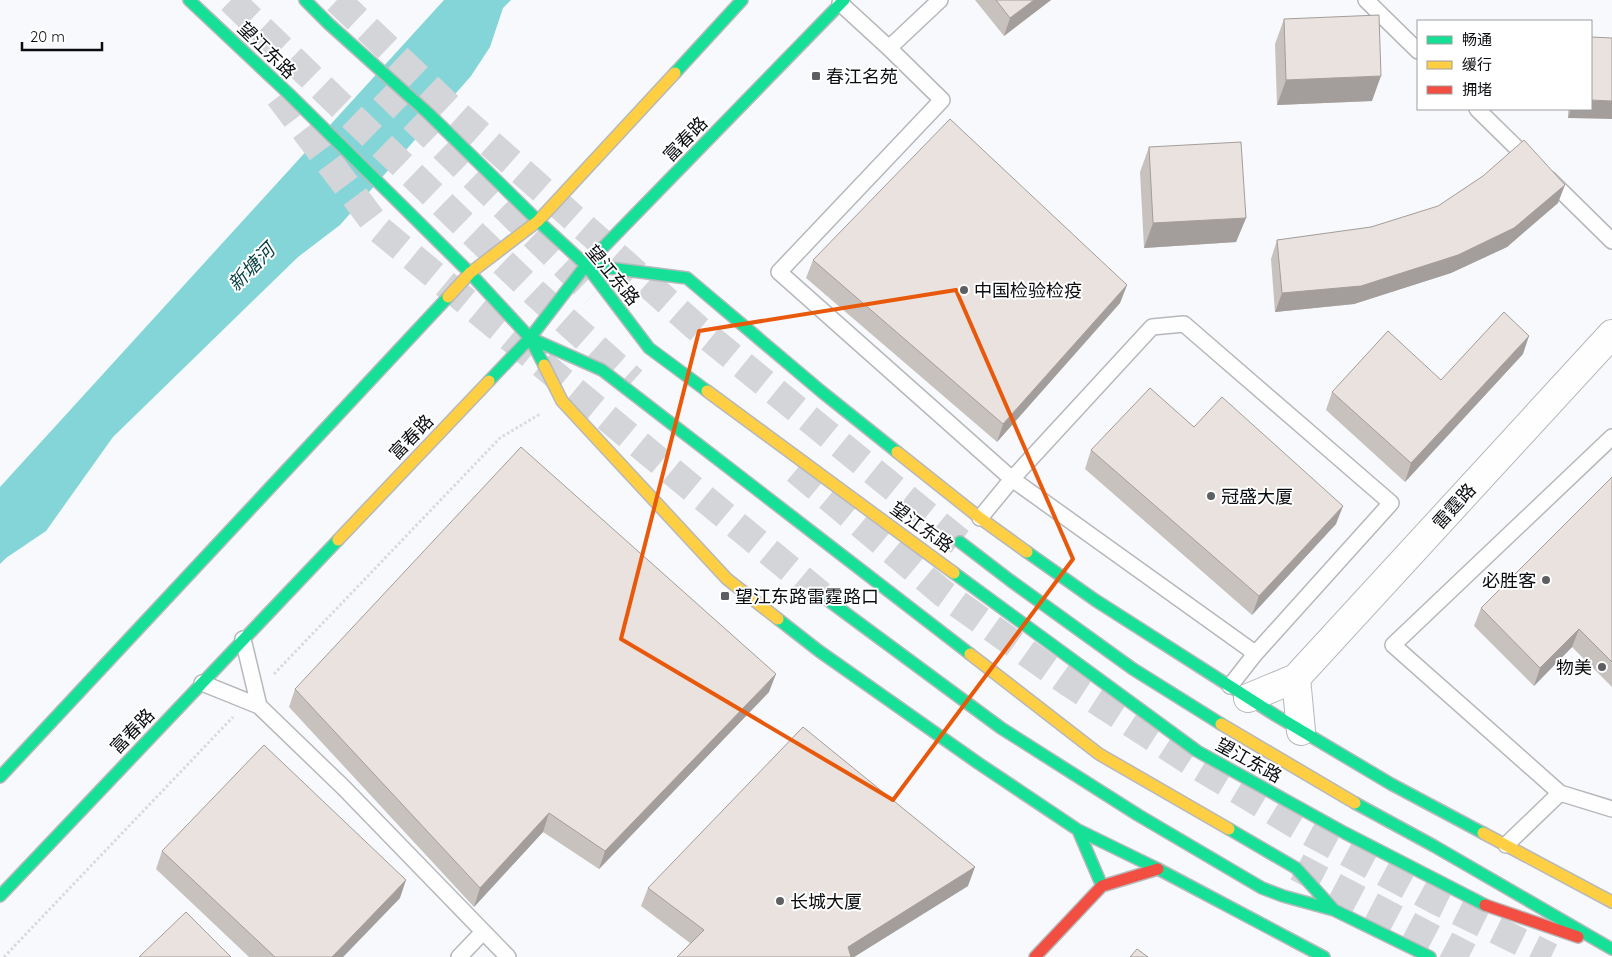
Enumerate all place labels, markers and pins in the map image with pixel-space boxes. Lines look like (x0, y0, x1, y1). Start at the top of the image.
place label: 春江名苑 (826, 65, 898, 88)
marker: 春江名苑 (810, 70, 822, 82)
place label: 中国检验检疫 (974, 279, 1082, 302)
marker: 中国检验检疫 (958, 284, 970, 296)
place label: 冠盛大厦 (1221, 485, 1293, 508)
marker: 冠盛大厦 (1205, 490, 1217, 502)
place label: 必胜客 (1482, 569, 1536, 592)
marker: 必胜客 (1540, 574, 1552, 586)
place label: 望江东路雷霆路口 (735, 585, 879, 608)
marker: 望江东路雷霆路口 (719, 590, 731, 602)
place label: 物美 (1556, 656, 1592, 679)
marker: 物美 (1596, 661, 1608, 673)
place label: 长城大厦 (790, 890, 862, 913)
marker: 长城大厦 (774, 895, 786, 907)

